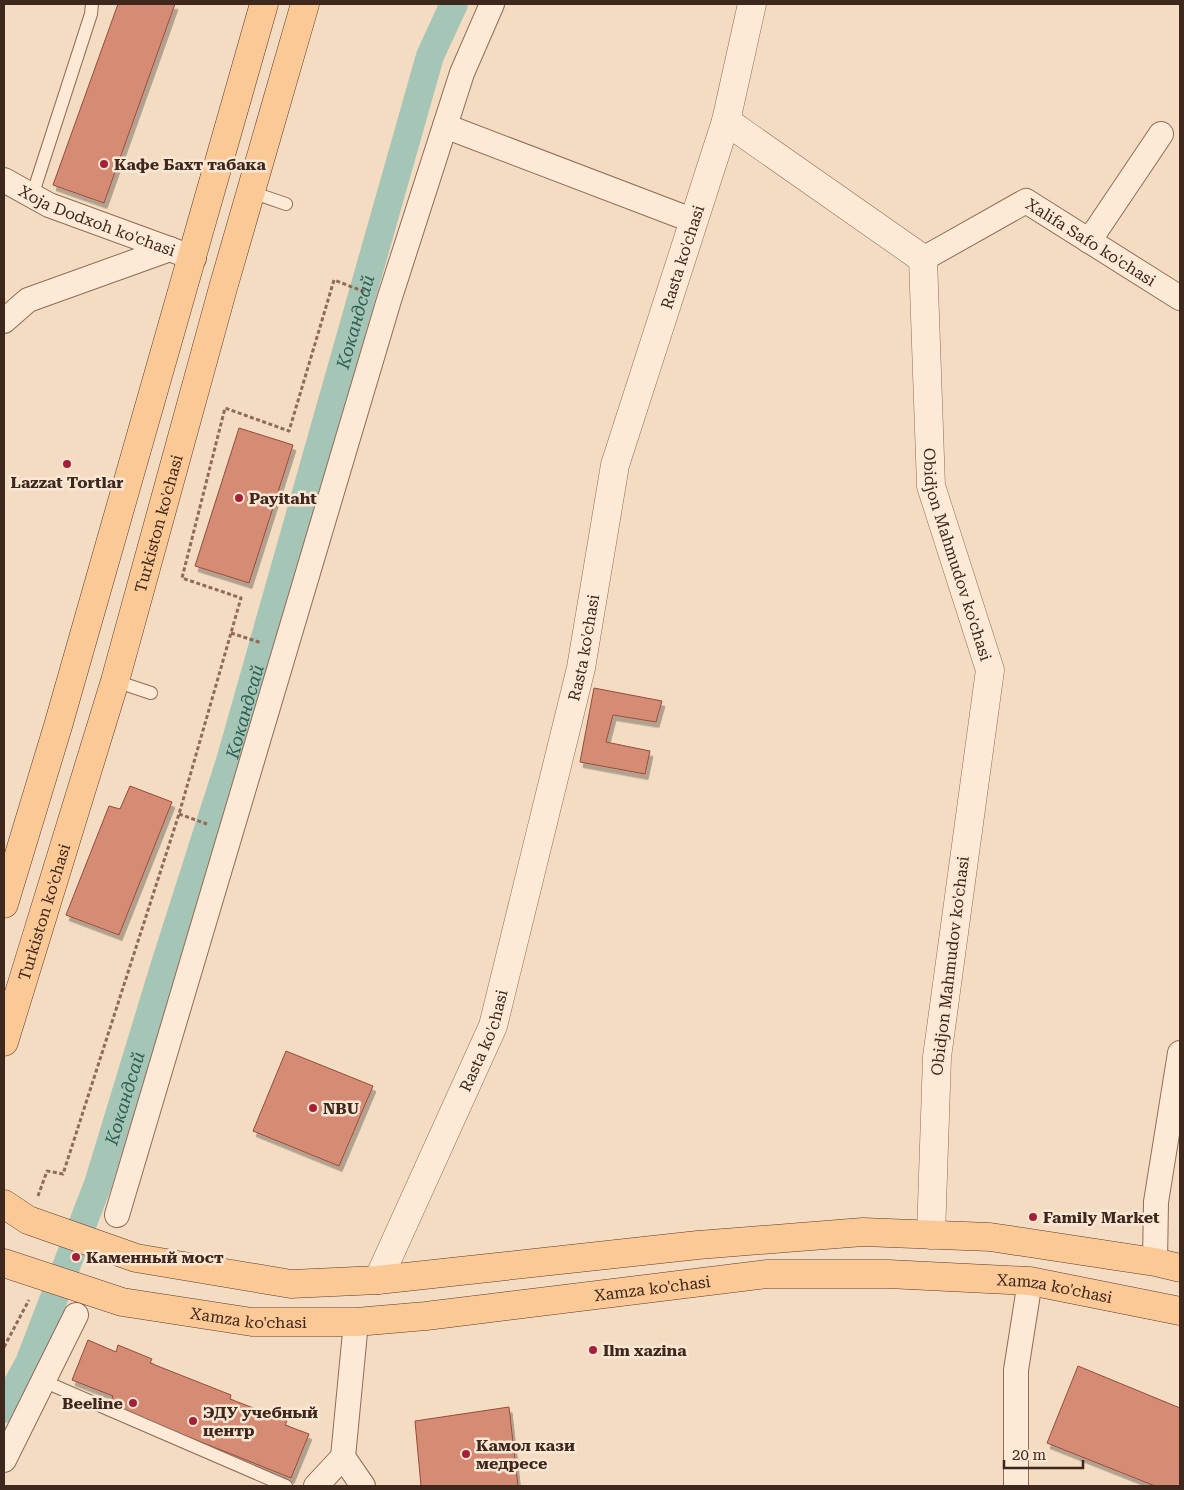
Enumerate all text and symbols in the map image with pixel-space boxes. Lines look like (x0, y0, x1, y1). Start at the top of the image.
place label: Кафе Бахт табака (114, 155, 266, 174)
marker: Кафе Бахт табака (98, 158, 110, 170)
street label: Xoja Dodxoh ko'chasi (16, 181, 178, 260)
street label: Xalifa Safo ko'chasi (1022, 194, 1160, 290)
street label: Rasta ko'chasi (657, 203, 708, 311)
water label: Кокандсай (331, 272, 378, 372)
street label: Obidjon Mahmudov ko'chasi (920, 447, 996, 663)
street label: Turkiston ko'chasi (130, 452, 186, 595)
marker: Lazzat Tortlar (61, 458, 73, 470)
place label: Lazzat Tortlar (11, 473, 123, 492)
place label: Payitaht (249, 489, 317, 508)
marker: Payitaht (233, 492, 245, 504)
street label: Rasta ko'chasi (564, 593, 603, 703)
water label: Кокандсай (221, 662, 267, 762)
street label: Turkiston ko'chasi (14, 841, 74, 983)
street label: Obidjon Mahmudov ko'chasi (927, 855, 973, 1077)
street label: Rasta ko'chasi (455, 988, 511, 1094)
water label: Кокандсай (100, 1049, 148, 1148)
place label: NBU (323, 1099, 359, 1118)
marker: NBU (307, 1102, 319, 1114)
place label: Family Market (1043, 1208, 1160, 1227)
marker: Family Market (1027, 1211, 1039, 1223)
place label: Каменный мост (86, 1248, 224, 1267)
marker: Каменный мост (70, 1251, 82, 1263)
street label: Xamza ko'chasi (996, 1270, 1114, 1307)
street label: Xamza ko'chasi (593, 1272, 712, 1305)
street label: Xamza ko'chasi (189, 1303, 307, 1332)
place label: Ilm xazina (603, 1341, 687, 1360)
marker: Ilm xazina (587, 1344, 599, 1356)
place label: Beeline (62, 1394, 123, 1413)
marker: Beeline (127, 1397, 139, 1409)
place label: ЭДУ учебный центр (203, 1403, 318, 1440)
marker: ЭДУ учебный центр (187, 1415, 199, 1427)
place label: Камол кази медресе (476, 1436, 575, 1473)
scale bar (1004, 1438, 1083, 1470)
text: 20 m (1012, 1446, 1047, 1464)
marker: Камол кази медресе (460, 1448, 472, 1460)

